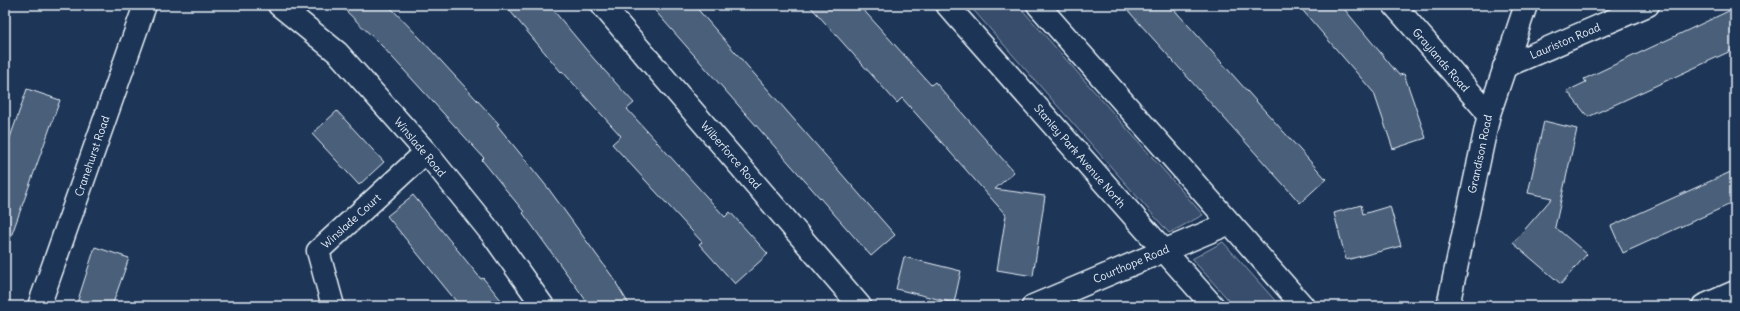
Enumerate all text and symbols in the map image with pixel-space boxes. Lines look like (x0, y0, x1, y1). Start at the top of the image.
street label: Lauriston Road (1528, 20, 1603, 62)
street label: Graylands Road (1410, 25, 1473, 95)
street label: Stanley Park Avenue North (1031, 101, 1129, 211)
street label: Cranehurst Road (72, 113, 113, 198)
street label: Grandison Road (1465, 113, 1495, 195)
street label: Winslade Road (391, 114, 449, 180)
street label: Wilberforce Road (698, 118, 765, 192)
street label: Winslade Court (318, 190, 384, 251)
street label: Courthope Road (1091, 242, 1172, 286)

